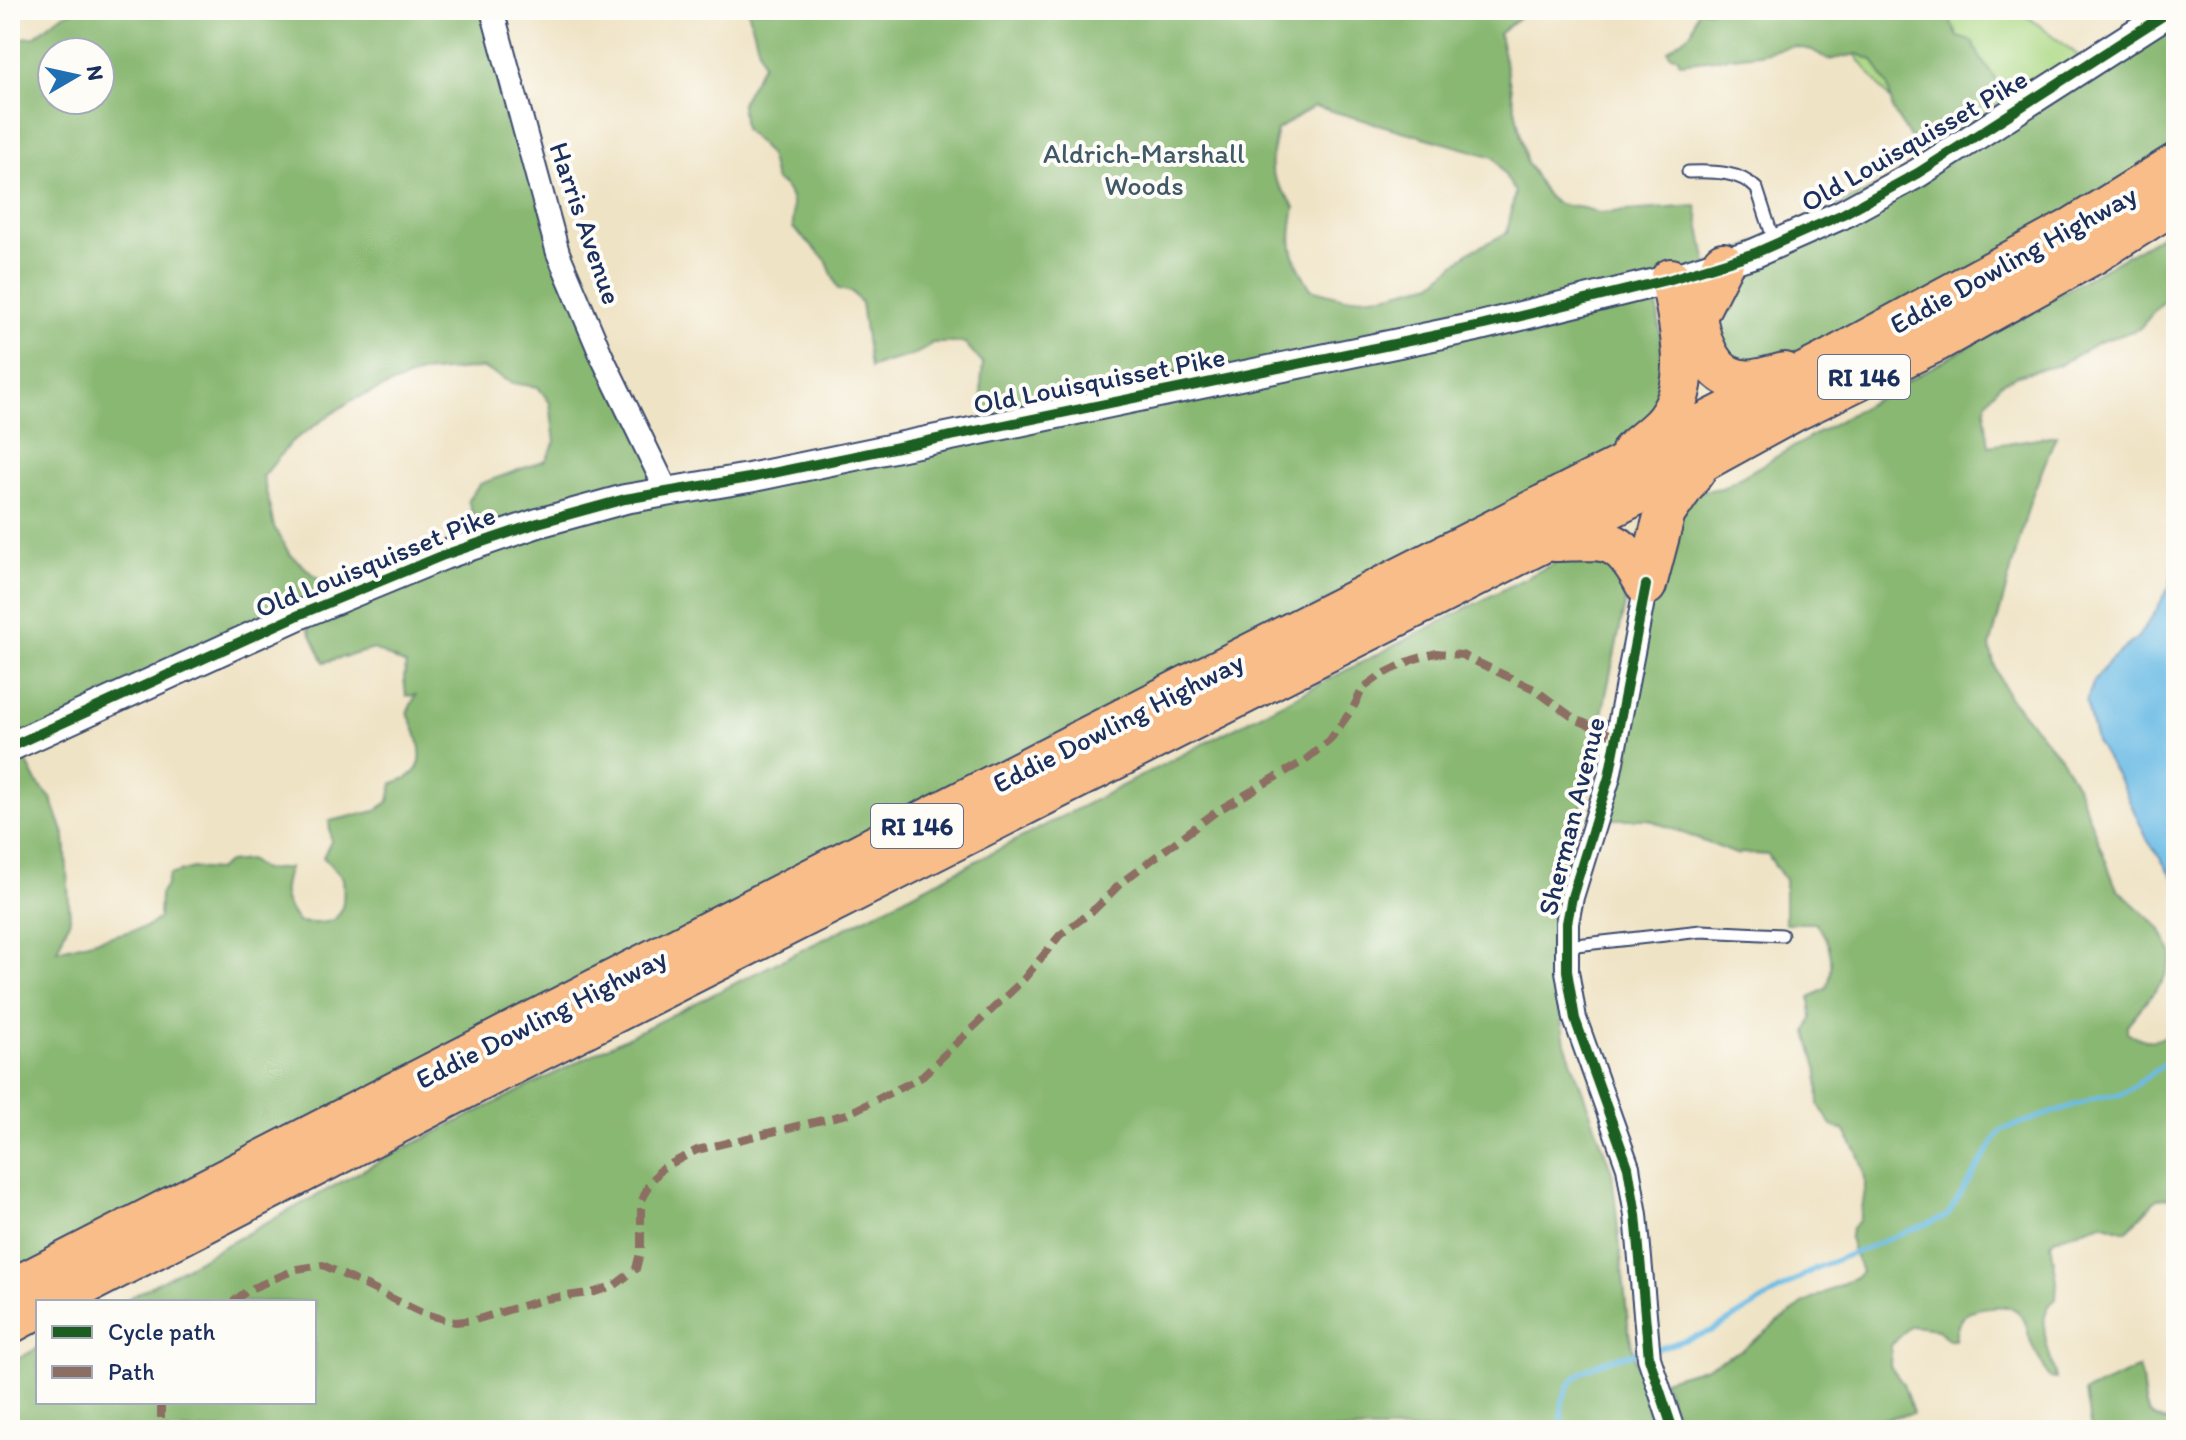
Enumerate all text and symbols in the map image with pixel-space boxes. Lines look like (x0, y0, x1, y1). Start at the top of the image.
north arrow (36, 36, 116, 116)
street label: Old Louisquisset Pike (1795, 61, 2033, 219)
text: N (81, 63, 110, 82)
park label: Aldrich-Marshall Woods (1043, 136, 1245, 202)
street label: Harris Avenue (542, 137, 630, 309)
street label: Eddie Dowling Highway (1884, 177, 2142, 341)
street label: Old Louisquisset Pike (970, 339, 1228, 421)
road number: RI 146 (1818, 355, 1910, 399)
street label: Old Louisquisset Pike (250, 497, 500, 625)
street label: Eddie Dowling Highway (987, 644, 1249, 800)
street label: Sherman Avenue (1530, 713, 1612, 919)
road number: RI 146 (871, 804, 963, 848)
street label: Eddie Dowling Highway (410, 940, 672, 1096)
legend (36, 1300, 316, 1404)
text: Cycle path (108, 1317, 215, 1346)
text: Path (108, 1357, 155, 1386)

